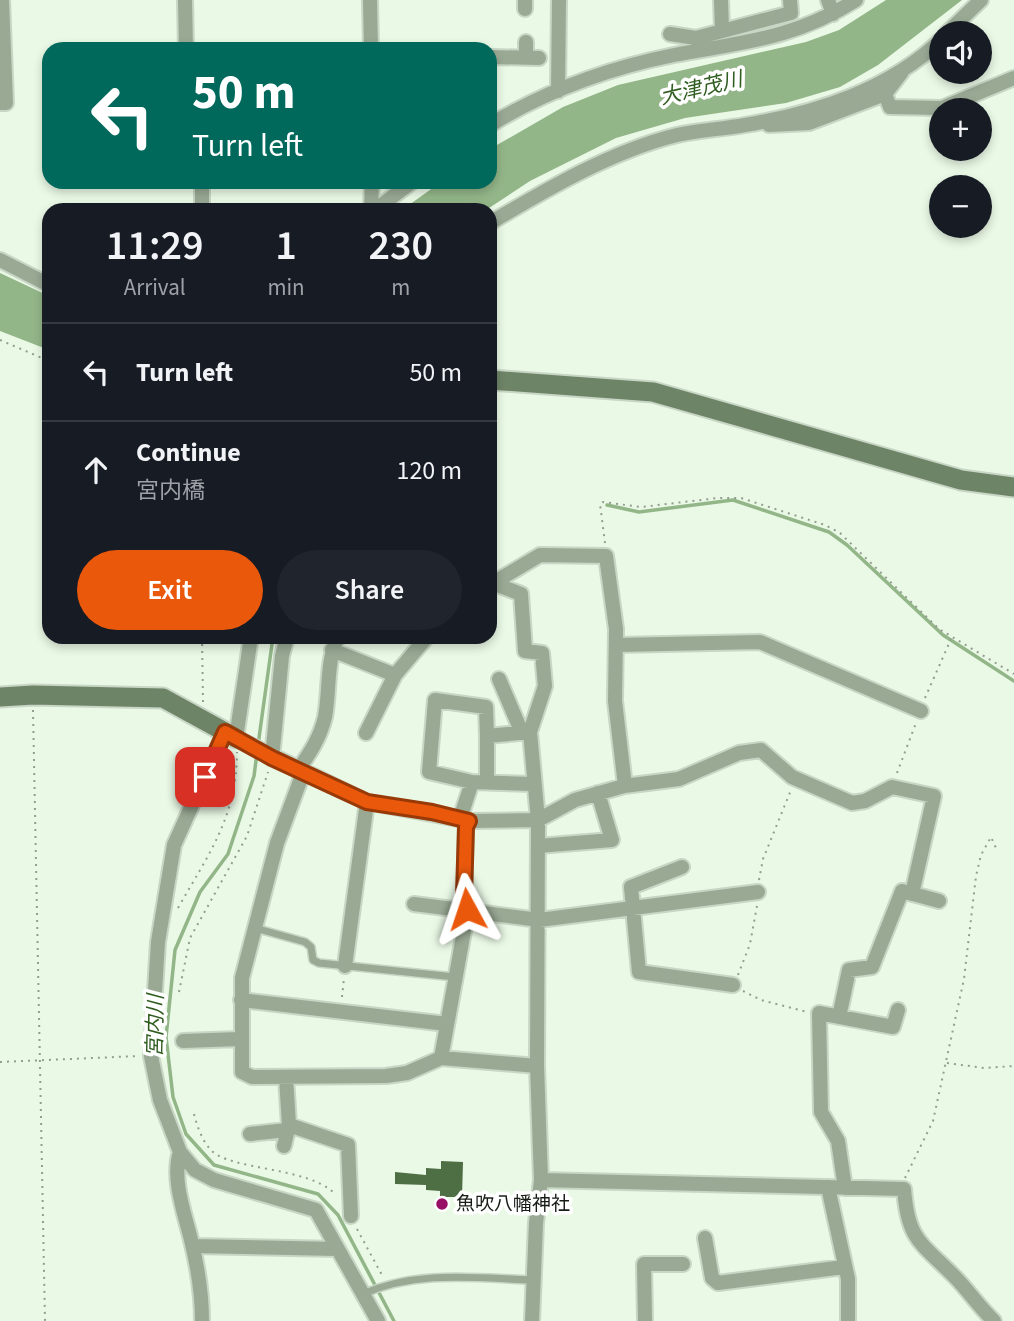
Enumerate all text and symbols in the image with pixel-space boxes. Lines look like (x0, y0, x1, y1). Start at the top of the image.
map controls (929, 21, 992, 238)
button: sound (929, 21, 992, 84)
text: 50 m (192, 58, 296, 128)
water label: 大津茂川 (657, 63, 747, 112)
icon: left (77, 70, 168, 161)
button: + (929, 98, 992, 161)
text: Turn left (192, 123, 303, 169)
button: − (929, 175, 992, 238)
text: 11:29 (106, 216, 204, 276)
text: 1 (275, 216, 297, 276)
text: 230 (369, 216, 433, 276)
text: Arrival (124, 271, 186, 304)
text: min (267, 271, 305, 304)
text: m (391, 271, 410, 304)
icon: left (77, 353, 115, 391)
text: Turn left (136, 354, 233, 391)
text: 50 m (409, 354, 462, 391)
text: Continue (136, 434, 241, 471)
icon: ahead (77, 451, 115, 489)
text: 120 m (396, 452, 462, 489)
text: 宮内橋 (136, 474, 205, 507)
button: Exit (77, 550, 263, 630)
button: Share (277, 550, 462, 630)
pin (175, 747, 235, 807)
icon: arrive (186, 758, 224, 796)
position arrow (430, 872, 504, 946)
water label: 宮内川 (139, 992, 171, 1058)
place label: 魚吹八幡神社 (456, 1191, 570, 1218)
marker: 魚吹八幡神社 (434, 1196, 450, 1212)

